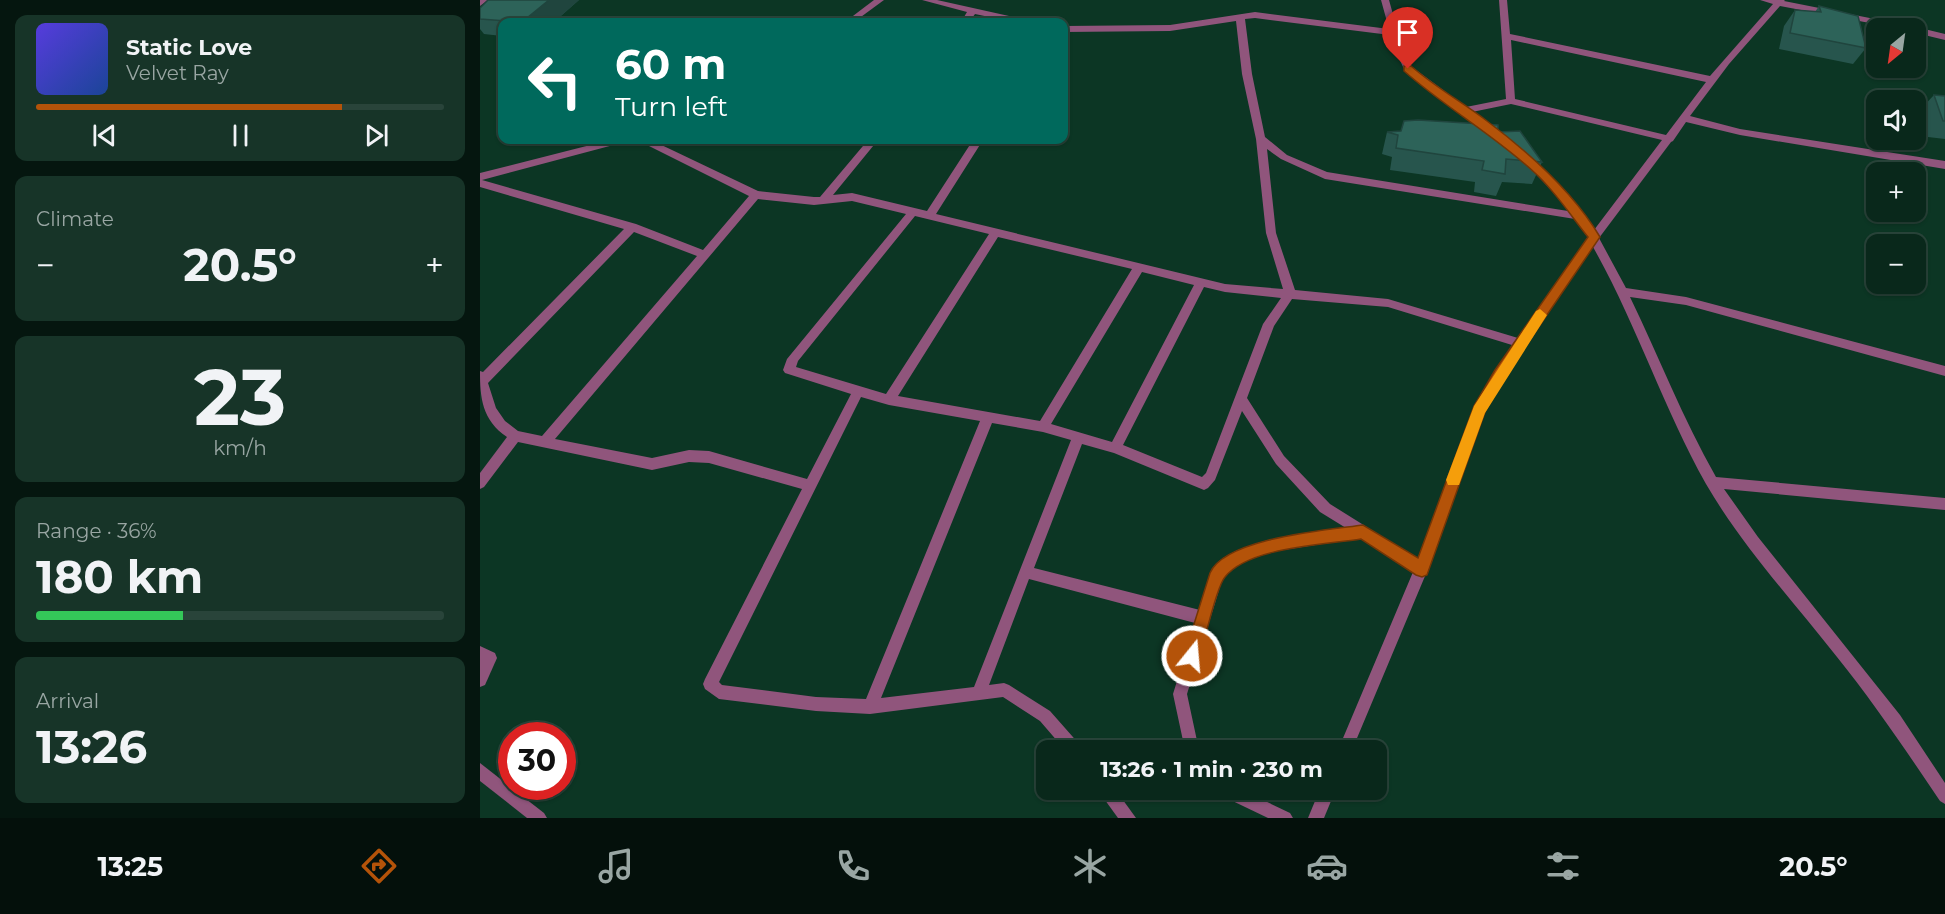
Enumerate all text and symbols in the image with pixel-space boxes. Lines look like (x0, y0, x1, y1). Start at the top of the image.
pin (1382, 7, 1433, 69)
icon: arrive (1391, 16, 1424, 49)
north arrow (1866, 18, 1926, 78)
map controls (1866, 18, 1926, 294)
text: Static Love (126, 34, 252, 61)
text: 60 m (615, 38, 726, 90)
icon: left (516, 42, 594, 120)
text: Velvet Ray (126, 61, 229, 85)
text: Turn left (615, 90, 728, 123)
button: sound (1866, 90, 1926, 150)
icon: previous (88, 119, 121, 152)
icon: pause (224, 119, 257, 152)
icon: next (360, 119, 393, 152)
button: + (1866, 162, 1926, 222)
text: Climate (36, 207, 114, 231)
button: − (1866, 234, 1926, 294)
text: 20.5° (183, 237, 297, 292)
text: − (36, 245, 55, 285)
text: + (425, 245, 444, 285)
text: 23 (194, 349, 286, 445)
text: km/h (213, 436, 267, 460)
text: Range · 36% (36, 519, 157, 543)
text: 180 km (36, 549, 203, 604)
position arrow (1160, 624, 1224, 688)
text: Arrival (36, 689, 99, 713)
text: 13:26 (36, 719, 147, 774)
speed limit sign: 30 (498, 722, 576, 800)
text: 13:26 · 1 min · 230 m (1100, 756, 1323, 783)
icon: directions (358, 845, 400, 887)
icon: music (595, 845, 637, 887)
icon: phone (832, 845, 874, 887)
icon: climate (1069, 845, 1111, 887)
icon: car (1306, 845, 1348, 887)
icon: filters (1542, 845, 1584, 887)
text: 13:25 (97, 850, 163, 883)
text: 20.5° (1779, 850, 1847, 883)

